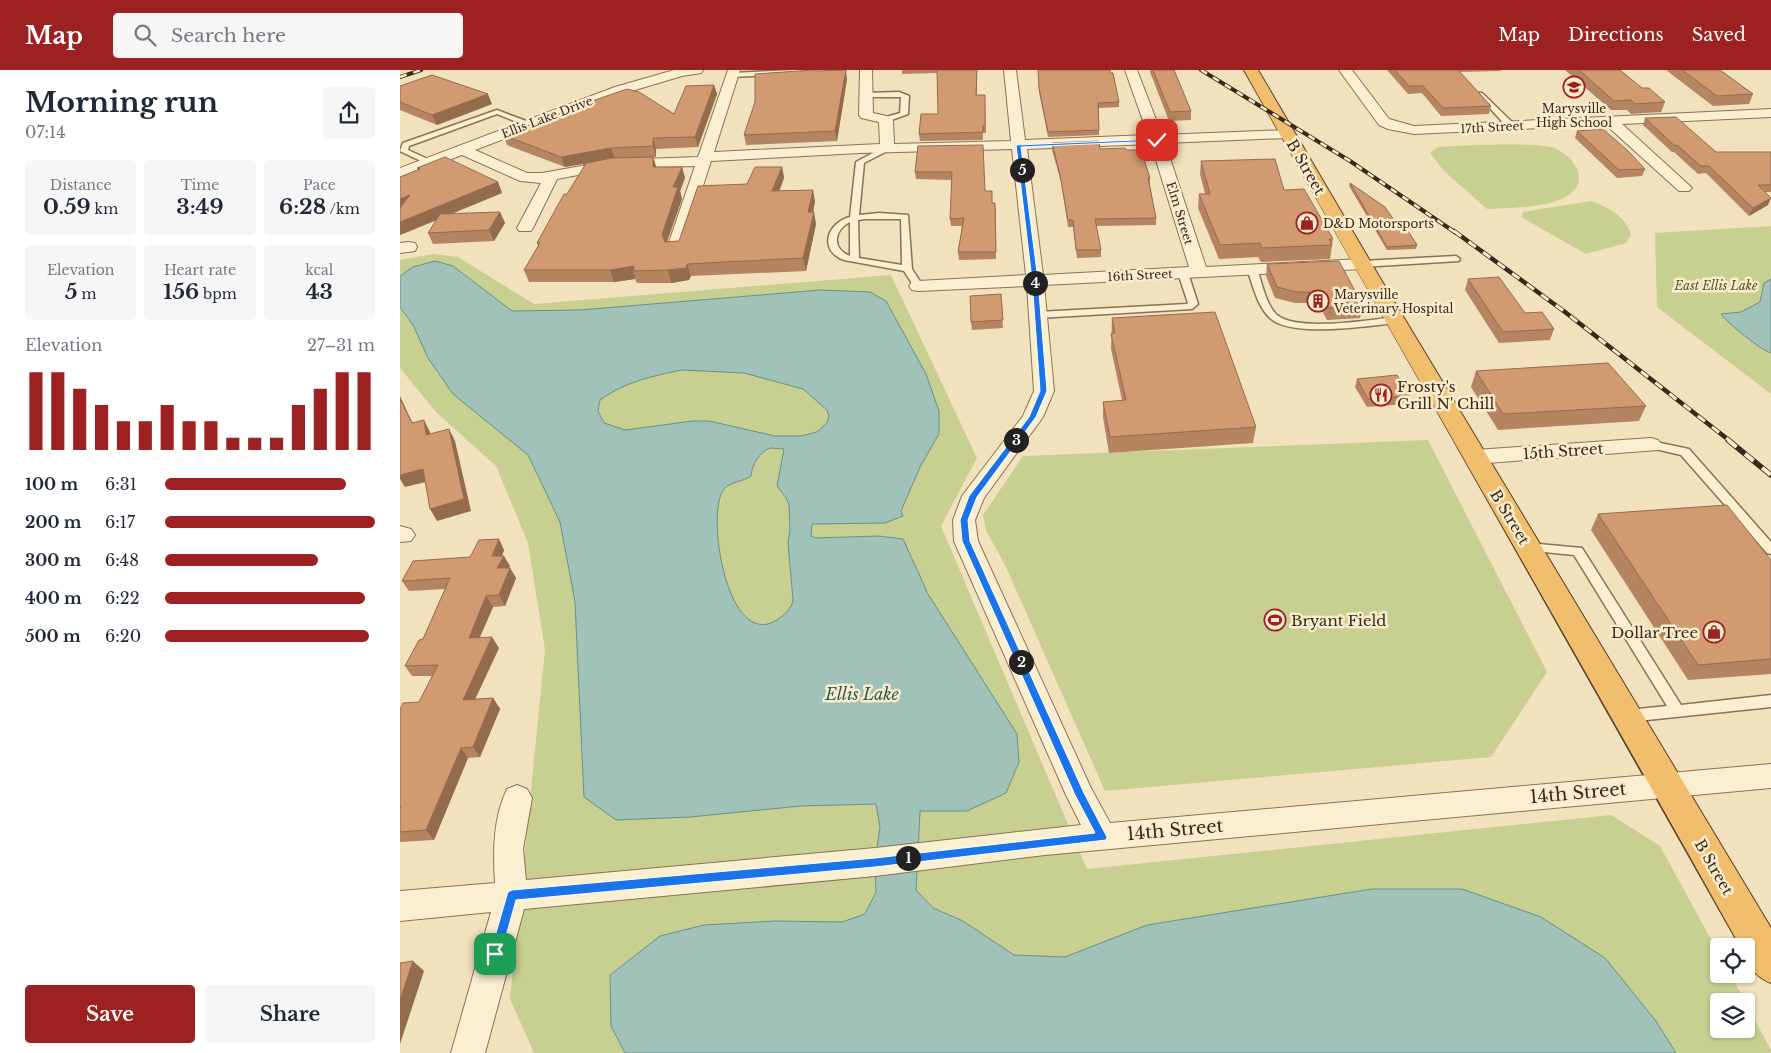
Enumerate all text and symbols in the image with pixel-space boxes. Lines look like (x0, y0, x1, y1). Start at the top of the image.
search box (113, 13, 463, 58)
text: Map (25, 21, 83, 50)
icon: search (131, 21, 159, 49)
text: Search here (171, 24, 286, 47)
text: Map (1498, 24, 1540, 46)
text: Directions (1568, 24, 1664, 46)
text: Saved (1692, 24, 1746, 46)
school or university icon: Marysville High School (1562, 75, 1586, 99)
text: Morning run (25, 85, 218, 120)
button: share (323, 87, 375, 139)
street label: Ellis Lake Drive (499, 93, 595, 141)
place label: Marysville High School (1536, 101, 1612, 130)
street label: 17th Street (1460, 118, 1525, 136)
pin (1136, 119, 1178, 161)
text: 07:14 (25, 122, 66, 142)
icon: check (1143, 126, 1171, 154)
street label: B Street (1283, 136, 1330, 198)
pin: 5 (1010, 158, 1034, 182)
text: 5 (1018, 161, 1027, 179)
text: Distance (50, 176, 112, 194)
text: Time (181, 176, 219, 194)
text: Pace (303, 176, 336, 194)
street label: Elm Street (1163, 180, 1197, 247)
text: 0.59 (43, 194, 91, 220)
text: 3:49 (176, 194, 224, 220)
text: 6:28 (279, 194, 326, 220)
text: km (91, 200, 118, 218)
text: /km (326, 200, 360, 218)
shop icon: D&D Motorsports (1295, 211, 1319, 235)
place label: D&D Motorsports (1323, 216, 1434, 231)
text: Elevation (47, 261, 114, 279)
text: Heart rate (164, 261, 236, 279)
text: kcal (305, 261, 333, 279)
street label: 16th Street (1107, 266, 1174, 284)
pin: 4 (1022, 270, 1048, 296)
text: 4 (1031, 274, 1040, 292)
park label: East Ellis Lake (1673, 278, 1758, 293)
text: 5 (65, 279, 77, 305)
text: 156 (163, 279, 199, 305)
text: 43 (306, 279, 333, 305)
text: m (77, 285, 96, 303)
text: bpm (199, 285, 237, 303)
place label: Marysville Veterinary Hospital (1333, 287, 1453, 316)
building icon: Marysville Veterinary Hospital (1306, 289, 1330, 313)
text: Elevation (25, 335, 102, 355)
text: 27–31 m (307, 335, 375, 355)
place label: Frosty's Grill N' Chill (1397, 377, 1494, 413)
restaurant icon: Frosty's Grill N' Chill (1369, 383, 1393, 407)
pin: 3 (1004, 428, 1028, 452)
text: 3 (1012, 431, 1021, 449)
street label: 15th Street (1522, 439, 1604, 463)
text: 100 m (25, 474, 78, 494)
text: 6:31 (105, 474, 137, 494)
street label: B Street (1486, 486, 1534, 548)
text: 200 m (25, 512, 82, 532)
text: 6:17 (105, 512, 135, 532)
text: 300 m (25, 550, 81, 570)
text: 6:48 (105, 550, 139, 570)
text: 400 m (25, 588, 82, 608)
text: 6:22 (105, 588, 140, 608)
sports icon: Bryant Field (1263, 608, 1287, 632)
place label: Bryant Field (1291, 611, 1386, 630)
shop icon: Dollar Tree (1702, 620, 1726, 644)
place label: Dollar Tree (1611, 623, 1698, 642)
text: 500 m (25, 626, 81, 646)
text: 6:20 (105, 626, 141, 646)
pin: 2 (1008, 650, 1034, 674)
text: 2 (1017, 653, 1026, 671)
water label: Ellis Lake (824, 684, 900, 704)
street label: 14th Street (1529, 778, 1627, 808)
street label: 14th Street (1126, 815, 1224, 845)
street label: B Street (1691, 836, 1738, 898)
pin: 1 (896, 846, 920, 870)
text: 1 (905, 849, 912, 867)
pin (474, 933, 516, 975)
map controls (1710, 938, 1755, 1038)
button: locate (1710, 938, 1755, 983)
icon: arrive (481, 940, 509, 968)
button: Save (25, 985, 195, 1043)
button: Share (205, 985, 375, 1043)
button: layers (1710, 993, 1755, 1038)

